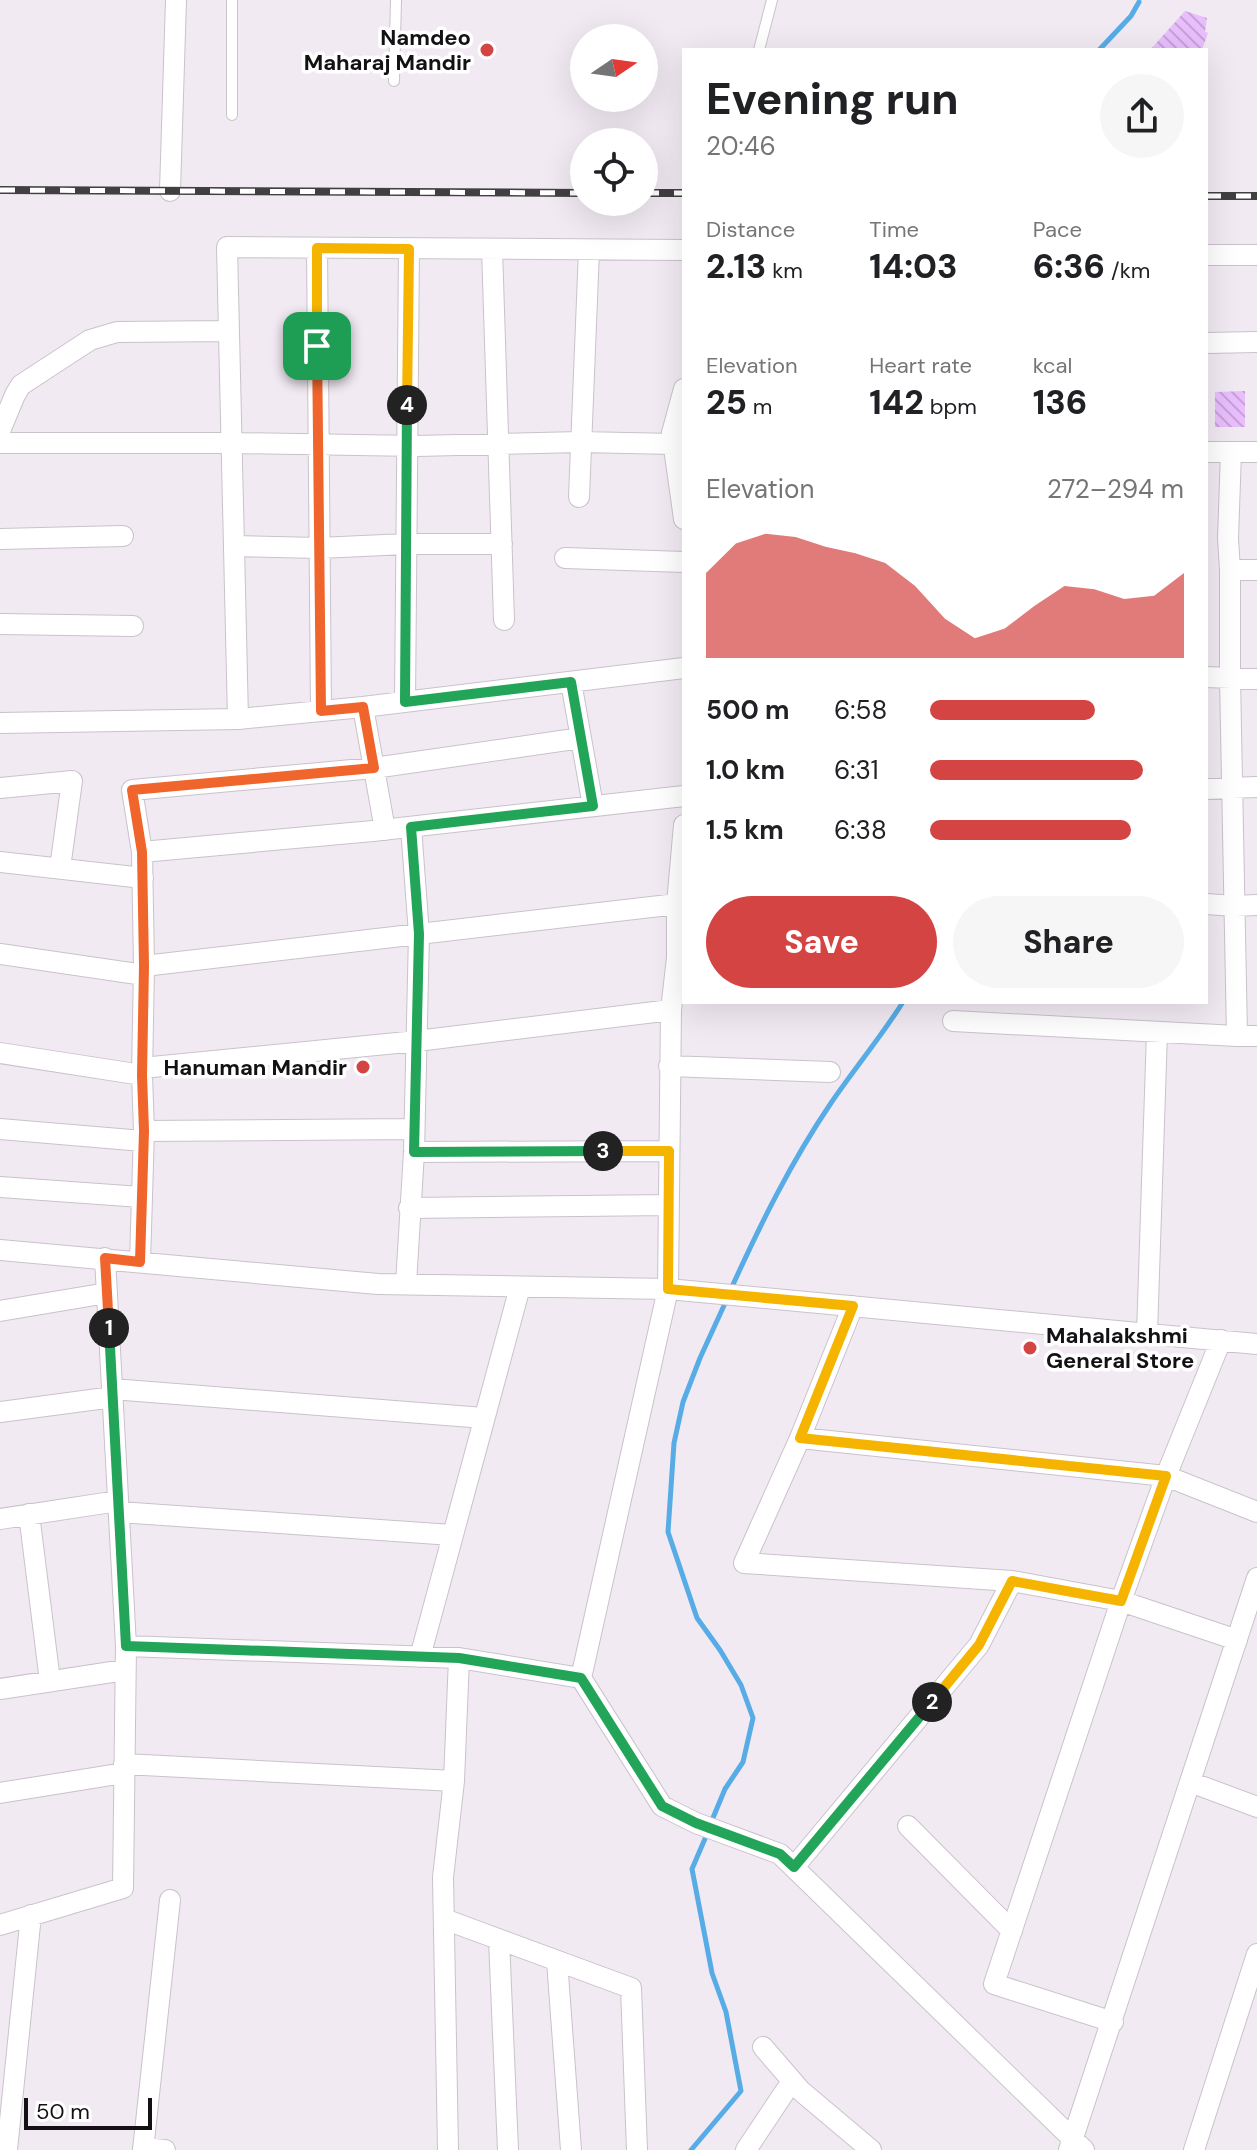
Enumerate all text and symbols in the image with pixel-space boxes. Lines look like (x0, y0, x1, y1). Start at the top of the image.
place label: Namdeo Maharaj Mandir (304, 23, 471, 77)
north arrow (570, 24, 658, 112)
map controls (570, 24, 658, 216)
marker: Namdeo Maharaj Mandir (478, 41, 496, 59)
text: Evening run (706, 70, 959, 128)
button: share (1100, 74, 1184, 158)
button: locate (570, 128, 658, 216)
text: 20:46 (706, 129, 776, 163)
text: Distance (706, 215, 795, 244)
text: Time (869, 215, 919, 244)
text: Pace (1033, 215, 1082, 244)
text: 2.13 (706, 244, 766, 289)
text: 14:03 (869, 244, 958, 289)
text: 6:36 (1033, 244, 1105, 289)
text: km (766, 256, 803, 285)
text: /km (1105, 256, 1150, 285)
pin (283, 312, 351, 380)
icon: arrive (295, 324, 339, 368)
text: Elevation (706, 351, 798, 380)
text: Heart rate (869, 351, 972, 380)
text: kcal (1033, 351, 1072, 380)
text: 25 (706, 380, 747, 425)
text: 142 (869, 380, 924, 425)
text: 136 (1033, 380, 1087, 425)
pin: 4 (387, 385, 427, 425)
text: 4 (400, 390, 414, 419)
text: m (747, 392, 772, 421)
text: bpm (924, 392, 977, 421)
text: Elevation (706, 472, 814, 506)
text: 272–294 m (1047, 472, 1184, 506)
text: 500 m (706, 693, 789, 727)
text: 6:58 (834, 693, 887, 727)
text: 1.0 km (706, 753, 785, 787)
text: 6:31 (834, 753, 879, 787)
text: 1.5 km (706, 813, 784, 847)
text: 6:38 (834, 813, 887, 847)
button: Save (706, 896, 937, 988)
button: Share (953, 896, 1184, 988)
place label: Hanuman Mandir (164, 1053, 347, 1082)
marker: Hanuman Mandir (354, 1058, 372, 1076)
pin: 3 (583, 1131, 623, 1171)
text: 3 (596, 1136, 610, 1165)
pin: 1 (89, 1308, 129, 1348)
text: 1 (105, 1313, 113, 1342)
place label: Mahalakshmi General Store (1046, 1321, 1194, 1375)
marker: Mahalakshmi General Store (1021, 1339, 1039, 1357)
pin: 2 (912, 1682, 952, 1722)
text: 2 (926, 1687, 938, 1716)
scale bar (24, 2094, 152, 2130)
text: 50 m (36, 2097, 90, 2126)

